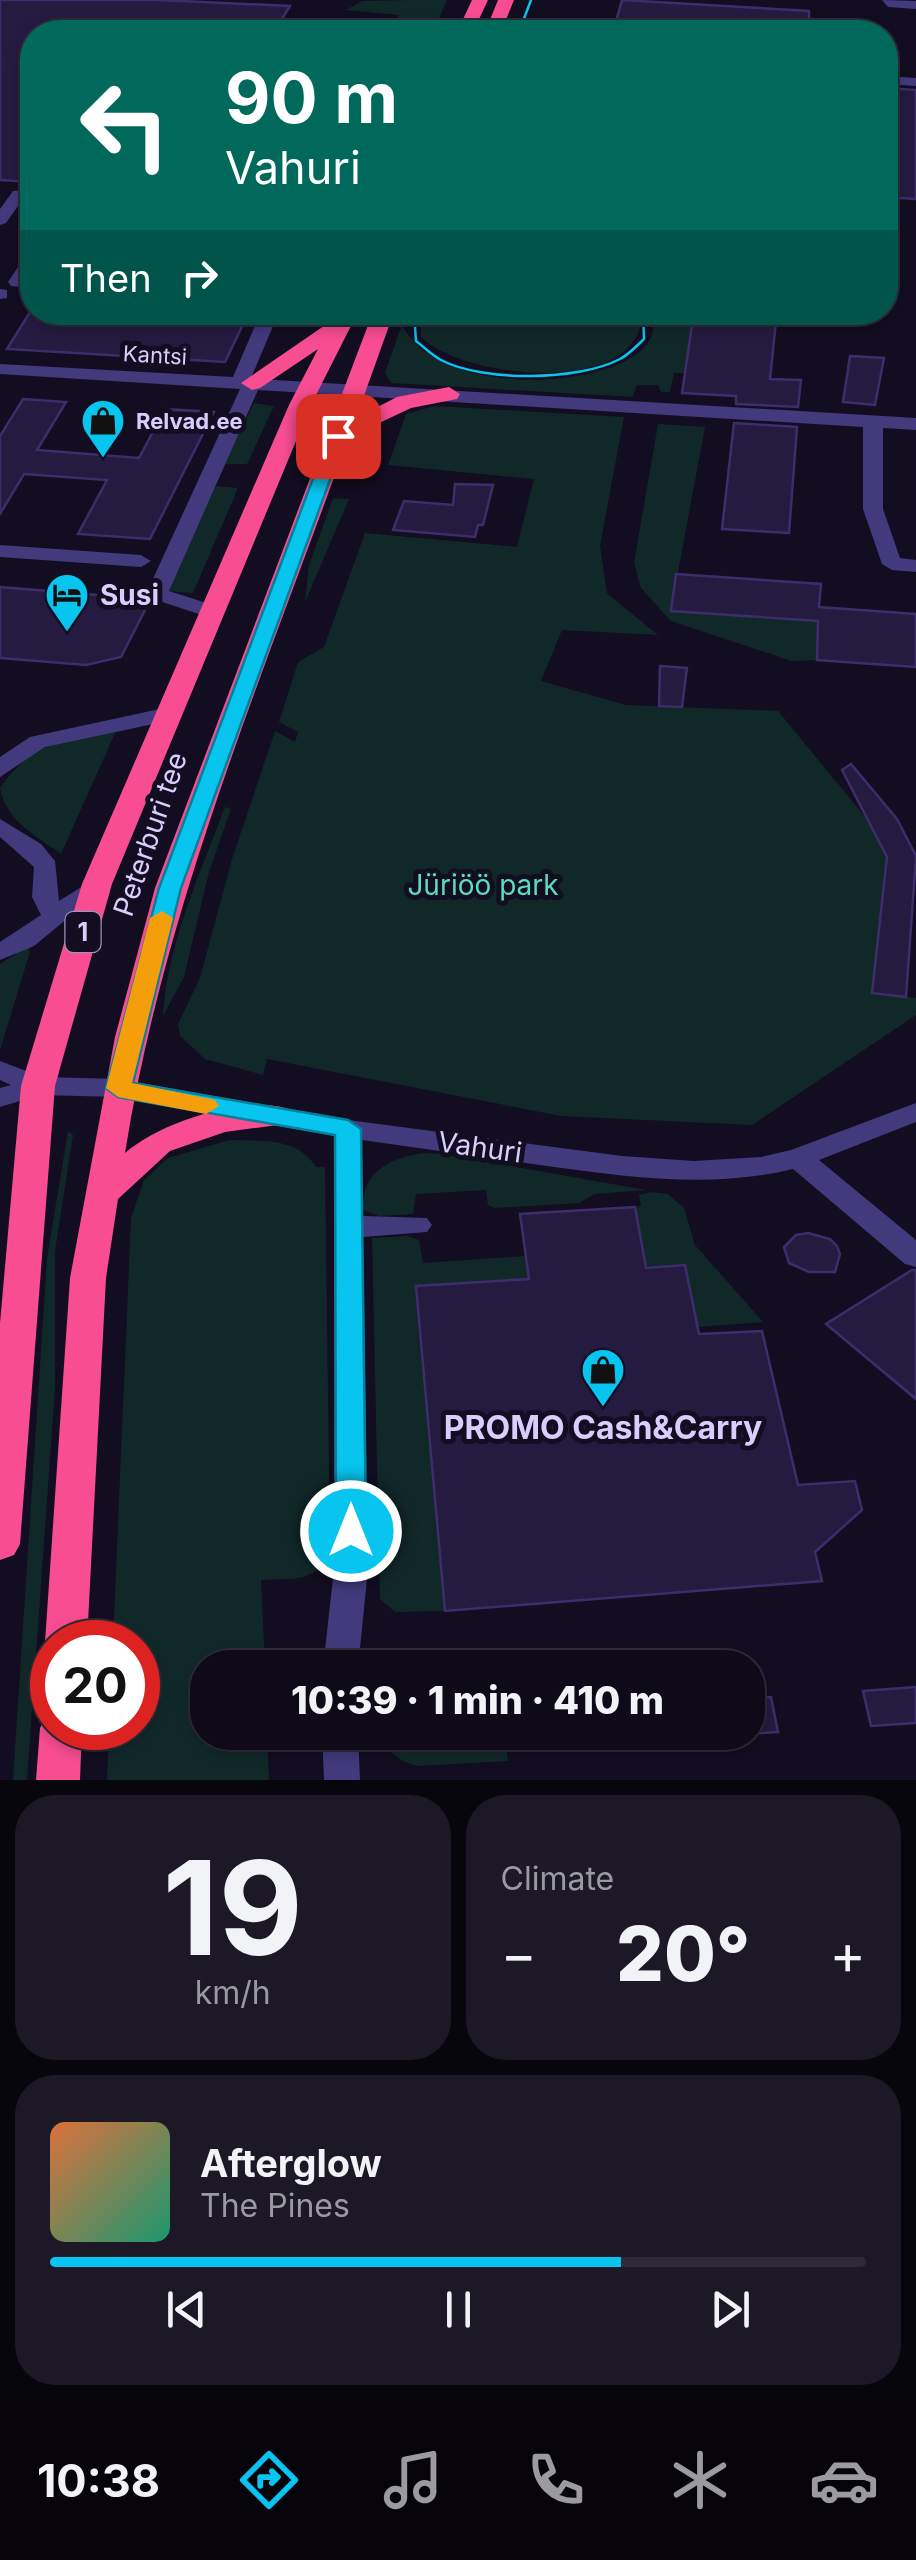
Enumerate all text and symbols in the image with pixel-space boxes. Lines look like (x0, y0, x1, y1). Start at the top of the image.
text: 90 m (225, 55, 398, 140)
icon: left (60, 60, 190, 190)
text: Vahuri (225, 140, 361, 195)
icon: right (172, 250, 227, 305)
text: Then (60, 255, 152, 301)
street label: Kantsi (122, 340, 188, 370)
pin (296, 394, 381, 479)
shop icon: Relvad.ee (80, 398, 126, 459)
place label: Relvad.ee (136, 408, 243, 434)
icon: arrive (311, 409, 366, 464)
hotel icon: Susi (44, 572, 90, 633)
place label: Susi (100, 578, 159, 612)
street label: Peterburi tee (106, 748, 194, 920)
park label: Jüriöö park (407, 868, 559, 902)
road number: 1 (66, 912, 100, 952)
street label: Vahuri (436, 1124, 524, 1170)
shop icon: PROMO Cash&Carry (580, 1347, 626, 1408)
place label: PROMO Cash&Carry (444, 1408, 762, 1447)
position arrow (299, 1479, 403, 1583)
speed limit sign: 20 (30, 1620, 160, 1750)
text: 10:39 · 1 min · 410 m (291, 1677, 664, 1723)
text: 19 (163, 1829, 303, 1986)
text: Climate (501, 1859, 614, 1898)
text: 20° (616, 1908, 750, 1999)
text: − (501, 1921, 537, 1987)
text: + (830, 1921, 866, 1987)
text: km/h (195, 1973, 271, 2012)
text: Afterglow (200, 2140, 382, 2186)
text: The Pines (200, 2186, 350, 2225)
icon: previous (159, 2282, 214, 2337)
icon: pause (431, 2282, 486, 2337)
icon: next (703, 2282, 758, 2337)
icon: directions (234, 2445, 304, 2515)
icon: music (378, 2445, 448, 2515)
icon: phone (521, 2445, 591, 2515)
icon: climate (665, 2445, 735, 2515)
icon: car (809, 2445, 879, 2515)
text: 10:38 (37, 2453, 160, 2508)

